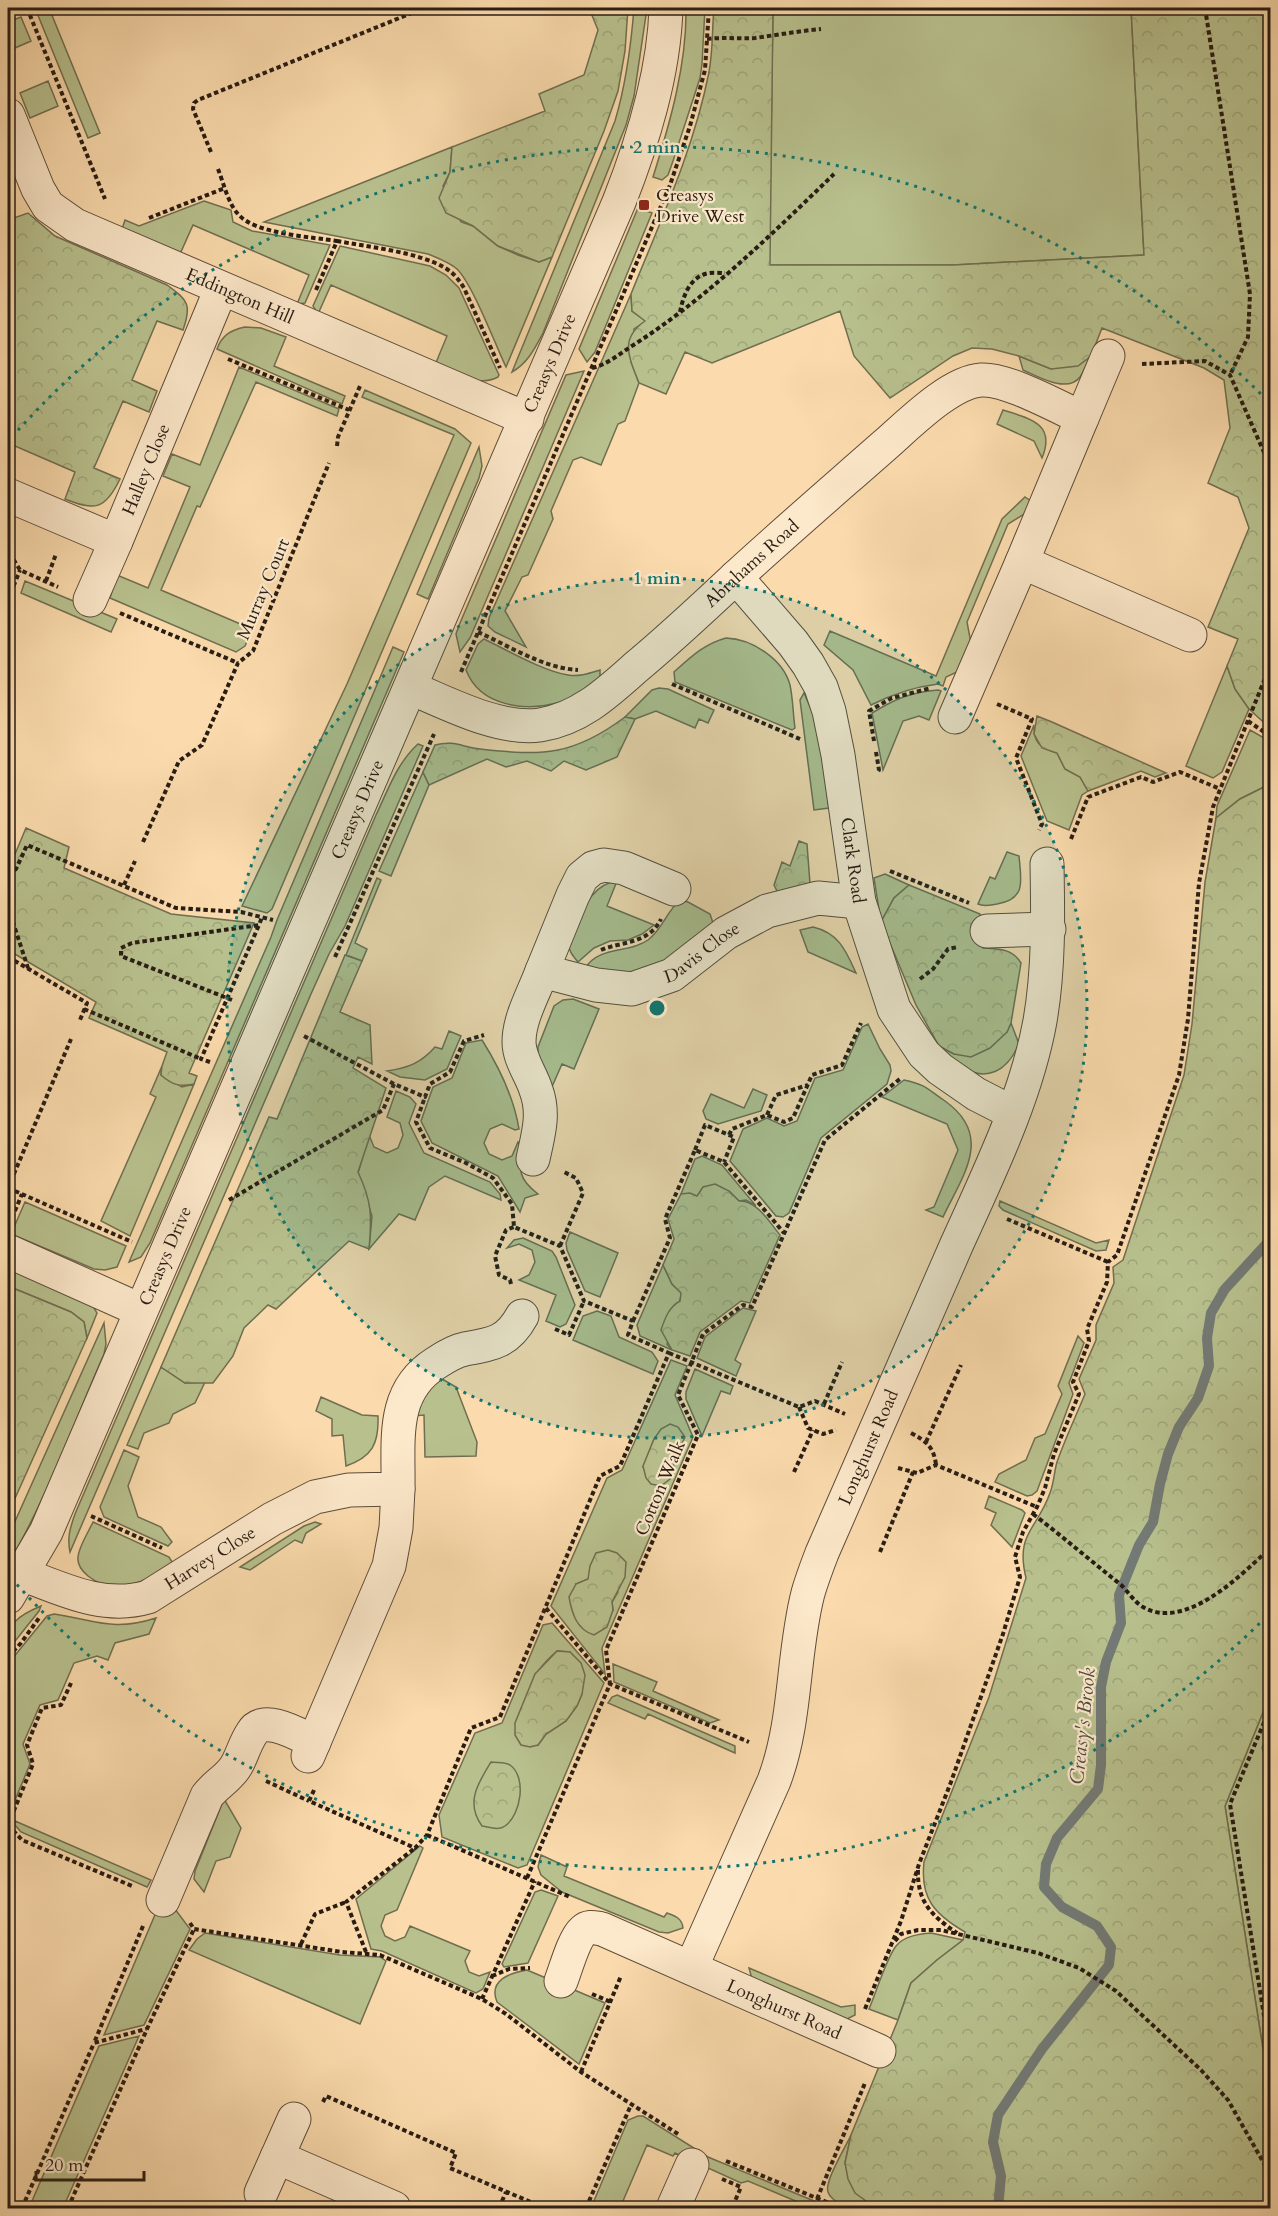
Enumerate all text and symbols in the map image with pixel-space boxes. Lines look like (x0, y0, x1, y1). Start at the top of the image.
text: 2 min (633, 135, 681, 160)
place label: Creasys Drive West (656, 183, 744, 229)
marker: Creasys Drive West (637, 198, 651, 212)
street label: Eddington Hill (182, 262, 298, 331)
street label: Creasys Drive (518, 310, 583, 417)
street label: Halley Close (116, 420, 176, 519)
street label: Abrahams Road (699, 514, 805, 613)
street label: Murray Court (231, 534, 296, 644)
text: 1 min (633, 566, 681, 591)
street label: Creasys Drive (325, 756, 390, 863)
street label: Clark Road (834, 816, 871, 905)
street label: Davis Close (661, 916, 744, 990)
centre of rings (647, 998, 667, 1018)
street label: Creasys Drive (133, 1202, 198, 1310)
street label: Longhurst Road (833, 1385, 905, 1509)
street label: Cotton Walk (629, 1436, 692, 1540)
street label: Harvey Close (160, 1520, 261, 1597)
water label: Creasy's Brook (1063, 1666, 1102, 1786)
street label: Longhurst Road (722, 1973, 846, 2046)
scale bar (36, 2144, 144, 2182)
text: 20 m (45, 2153, 84, 2178)

